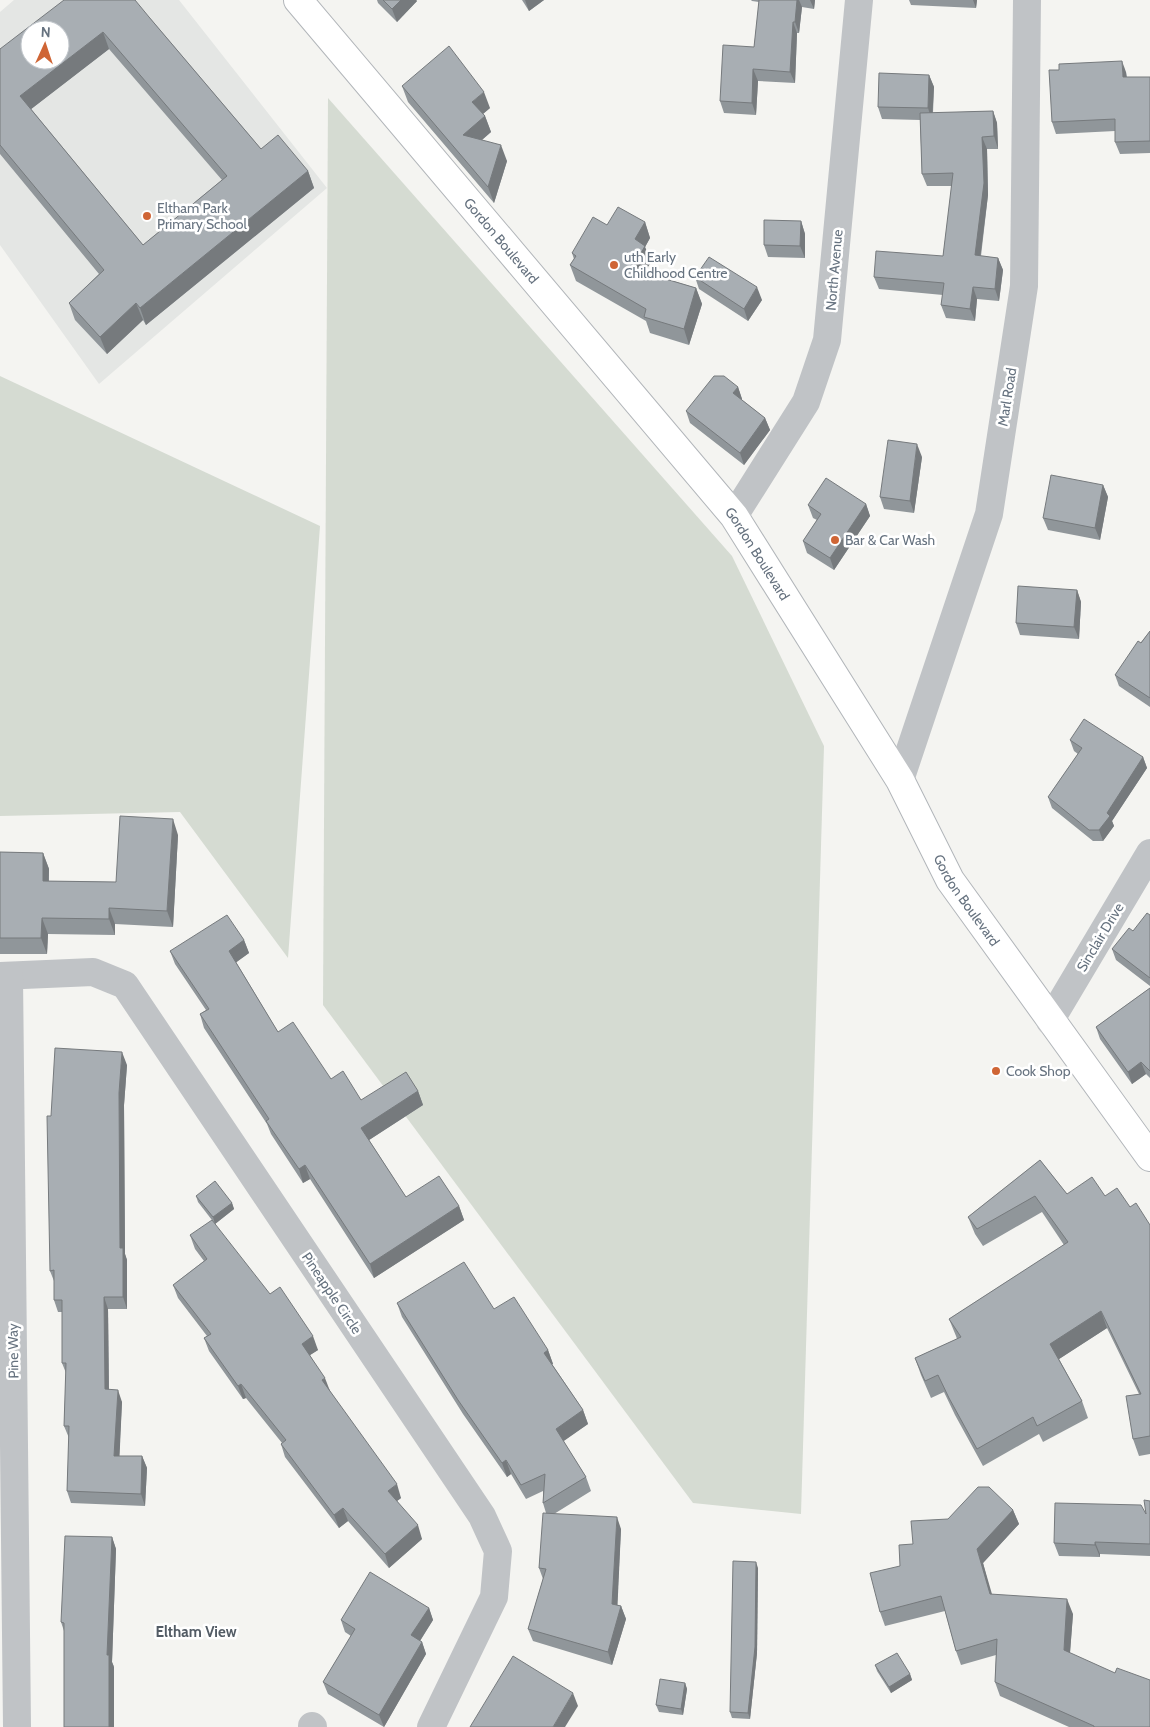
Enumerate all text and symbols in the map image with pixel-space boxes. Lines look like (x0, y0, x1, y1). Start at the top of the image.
north arrow (20, 20, 70, 70)
text: N (40, 23, 51, 41)
street label: Gordon Boulevard (460, 194, 543, 287)
place label: Eltham Park Primary School (157, 199, 247, 233)
marker: Eltham Park Primary School (141, 210, 153, 222)
street label: North Avenue (821, 229, 847, 311)
place label: uth Early Childhood Centre (624, 248, 728, 282)
marker: uth Early Childhood Centre (608, 259, 620, 271)
street label: Marl Road (993, 366, 1021, 428)
street label: Gordon Boulevard (721, 503, 794, 604)
place label: Bar & Car Wash (845, 531, 935, 549)
marker: Bar & Car Wash (829, 534, 841, 546)
street label: Gordon Boulevard (930, 851, 1004, 950)
street label: Sinclair Drive (1072, 899, 1128, 975)
place label: Cook Shop (1006, 1062, 1071, 1080)
marker: Cook Shop (990, 1065, 1002, 1077)
street label: Pineapple Circle (298, 1249, 366, 1337)
street label: Pine Way (4, 1323, 22, 1379)
district label: Eltham View (155, 1623, 237, 1641)

